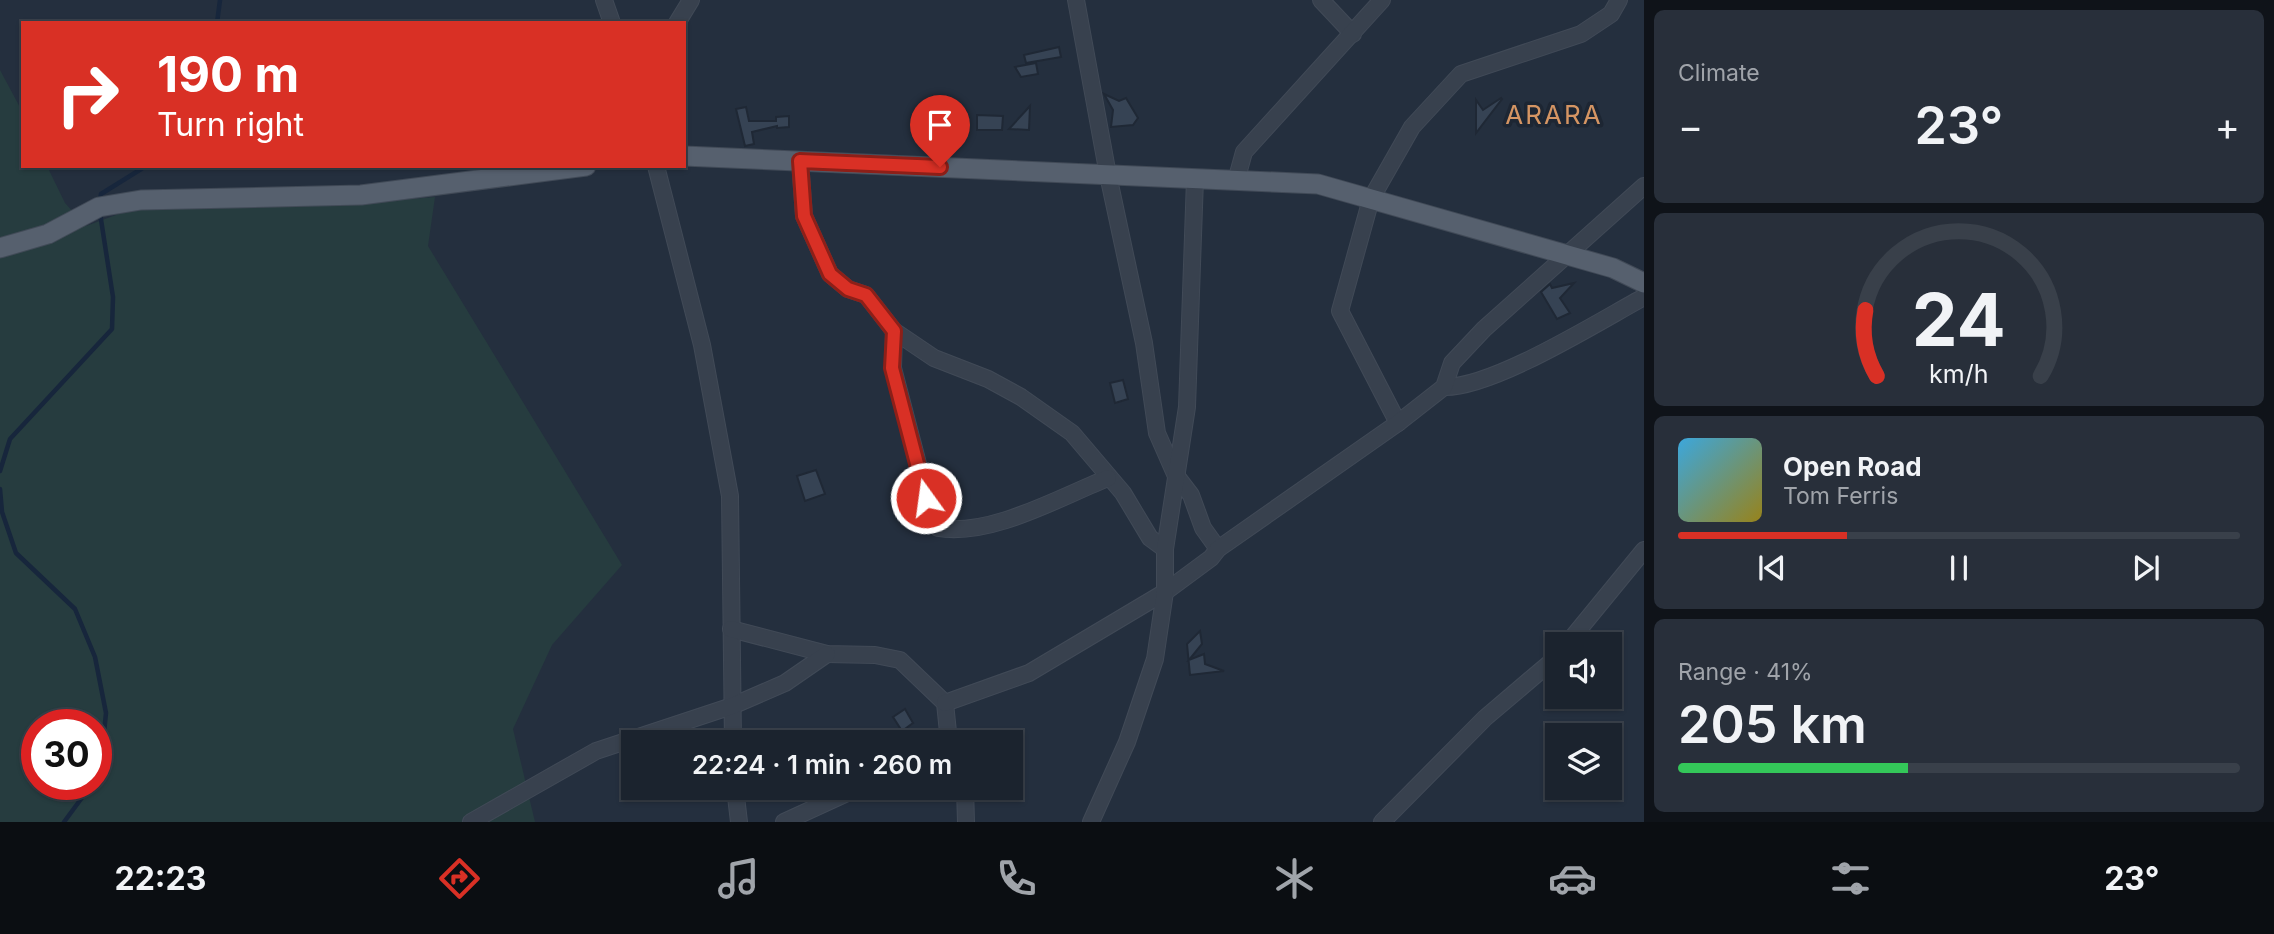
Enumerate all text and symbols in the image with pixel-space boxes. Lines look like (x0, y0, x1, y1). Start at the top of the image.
text: 190 m (157, 45, 299, 104)
icon: right (42, 49, 133, 140)
text: Climate (1678, 59, 1760, 87)
text: 23° (1915, 94, 2003, 157)
pin (910, 95, 970, 167)
district label: ARARA (1505, 99, 1603, 130)
text: − (1678, 103, 1703, 149)
text: + (2215, 103, 2240, 149)
text: Turn right (157, 105, 304, 144)
icon: arrive (921, 106, 959, 144)
text: 24 (1912, 275, 2006, 364)
text: km/h (1929, 358, 1989, 388)
text: Open Road (1783, 451, 1922, 482)
position arrow (889, 461, 963, 535)
text: Tom Ferris (1783, 482, 1898, 510)
icon: previous (1753, 549, 1791, 587)
icon: pause (1940, 549, 1978, 587)
icon: next (2127, 549, 2165, 587)
map controls (1545, 632, 1622, 800)
button: sound (1545, 632, 1622, 709)
text: Range · 41% (1678, 658, 1813, 686)
text: 205 km (1678, 693, 1867, 756)
speed limit sign: 30 (21, 709, 112, 800)
button: layers (1545, 723, 1622, 800)
text: 22:24 · 1 min · 260 m (692, 749, 952, 780)
icon: directions (435, 854, 484, 903)
icon: music (714, 854, 763, 903)
icon: phone (992, 854, 1041, 903)
icon: climate (1270, 854, 1319, 903)
icon: car (1548, 854, 1597, 903)
icon: filters (1826, 854, 1875, 903)
text: 22:23 (115, 859, 206, 898)
text: 23° (2104, 859, 2159, 898)

